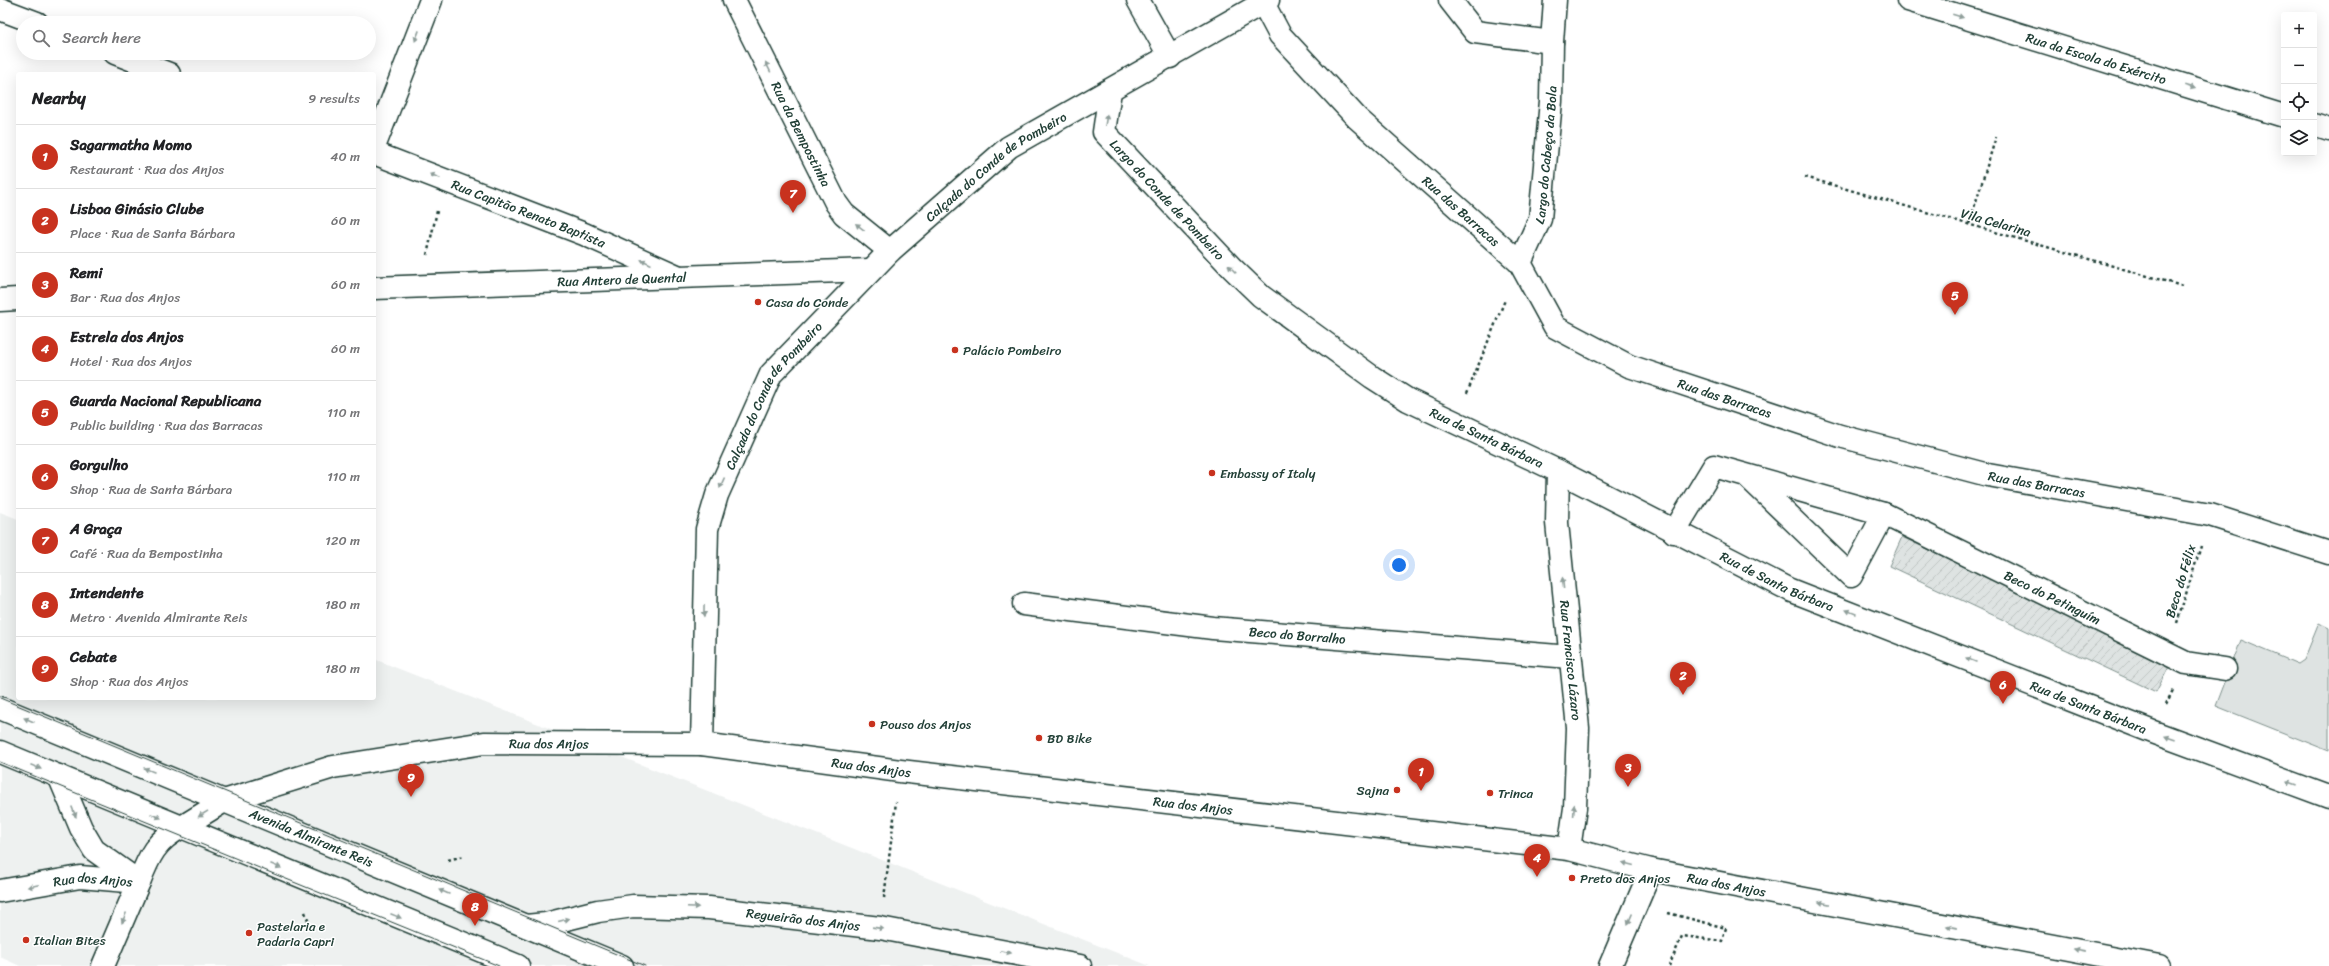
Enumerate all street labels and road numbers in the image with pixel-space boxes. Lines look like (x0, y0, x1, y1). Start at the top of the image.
street label: Rua da Escola do Exército (2023, 26, 2170, 91)
street label: Rua da Bempostinha (765, 77, 837, 191)
street label: Largo do Cabeço da Bola (1528, 85, 1563, 228)
street label: Calçada do Conde de Pombeiro (920, 105, 1071, 228)
street label: Largo do Conde de Pombeiro (1104, 134, 1231, 266)
street label: Rua das Barracas (1417, 170, 1506, 253)
street label: Rua Capitão Renato Baptista (448, 173, 610, 255)
street label: Vila Celarina (1958, 202, 2034, 244)
street label: Rua Antero de Quental (557, 266, 687, 293)
street label: Calçada do Conde de Pombeiro (719, 316, 828, 474)
street label: Rua das Barracas (1674, 372, 1775, 425)
street label: Rua de Santa Bárbara (1426, 401, 1548, 475)
street label: Rua das Barracas (1986, 464, 2087, 504)
street label: Beco do Félix (2158, 541, 2203, 621)
street label: Rua de Santa Bárbara (1716, 545, 1838, 618)
street label: Beco do Petinguím (2000, 564, 2105, 631)
street label: Rua Francisco Lázaro (1553, 599, 1588, 722)
street label: Beco do Borralho (1248, 620, 1347, 651)
street label: Rua de Santa Bárbara (2027, 674, 2151, 741)
street label: Rua dos Anjos (509, 732, 589, 755)
street label: Rua dos Anjos (830, 751, 912, 784)
street label: Rua dos Anjos (1152, 790, 1234, 822)
street label: Avenida Almirante Reis (245, 801, 377, 874)
street label: Rua dos Anjos (51, 866, 133, 894)
street label: Rua dos Anjos (1685, 866, 1768, 903)
street label: Regueirão dos Anjos (745, 901, 862, 938)

